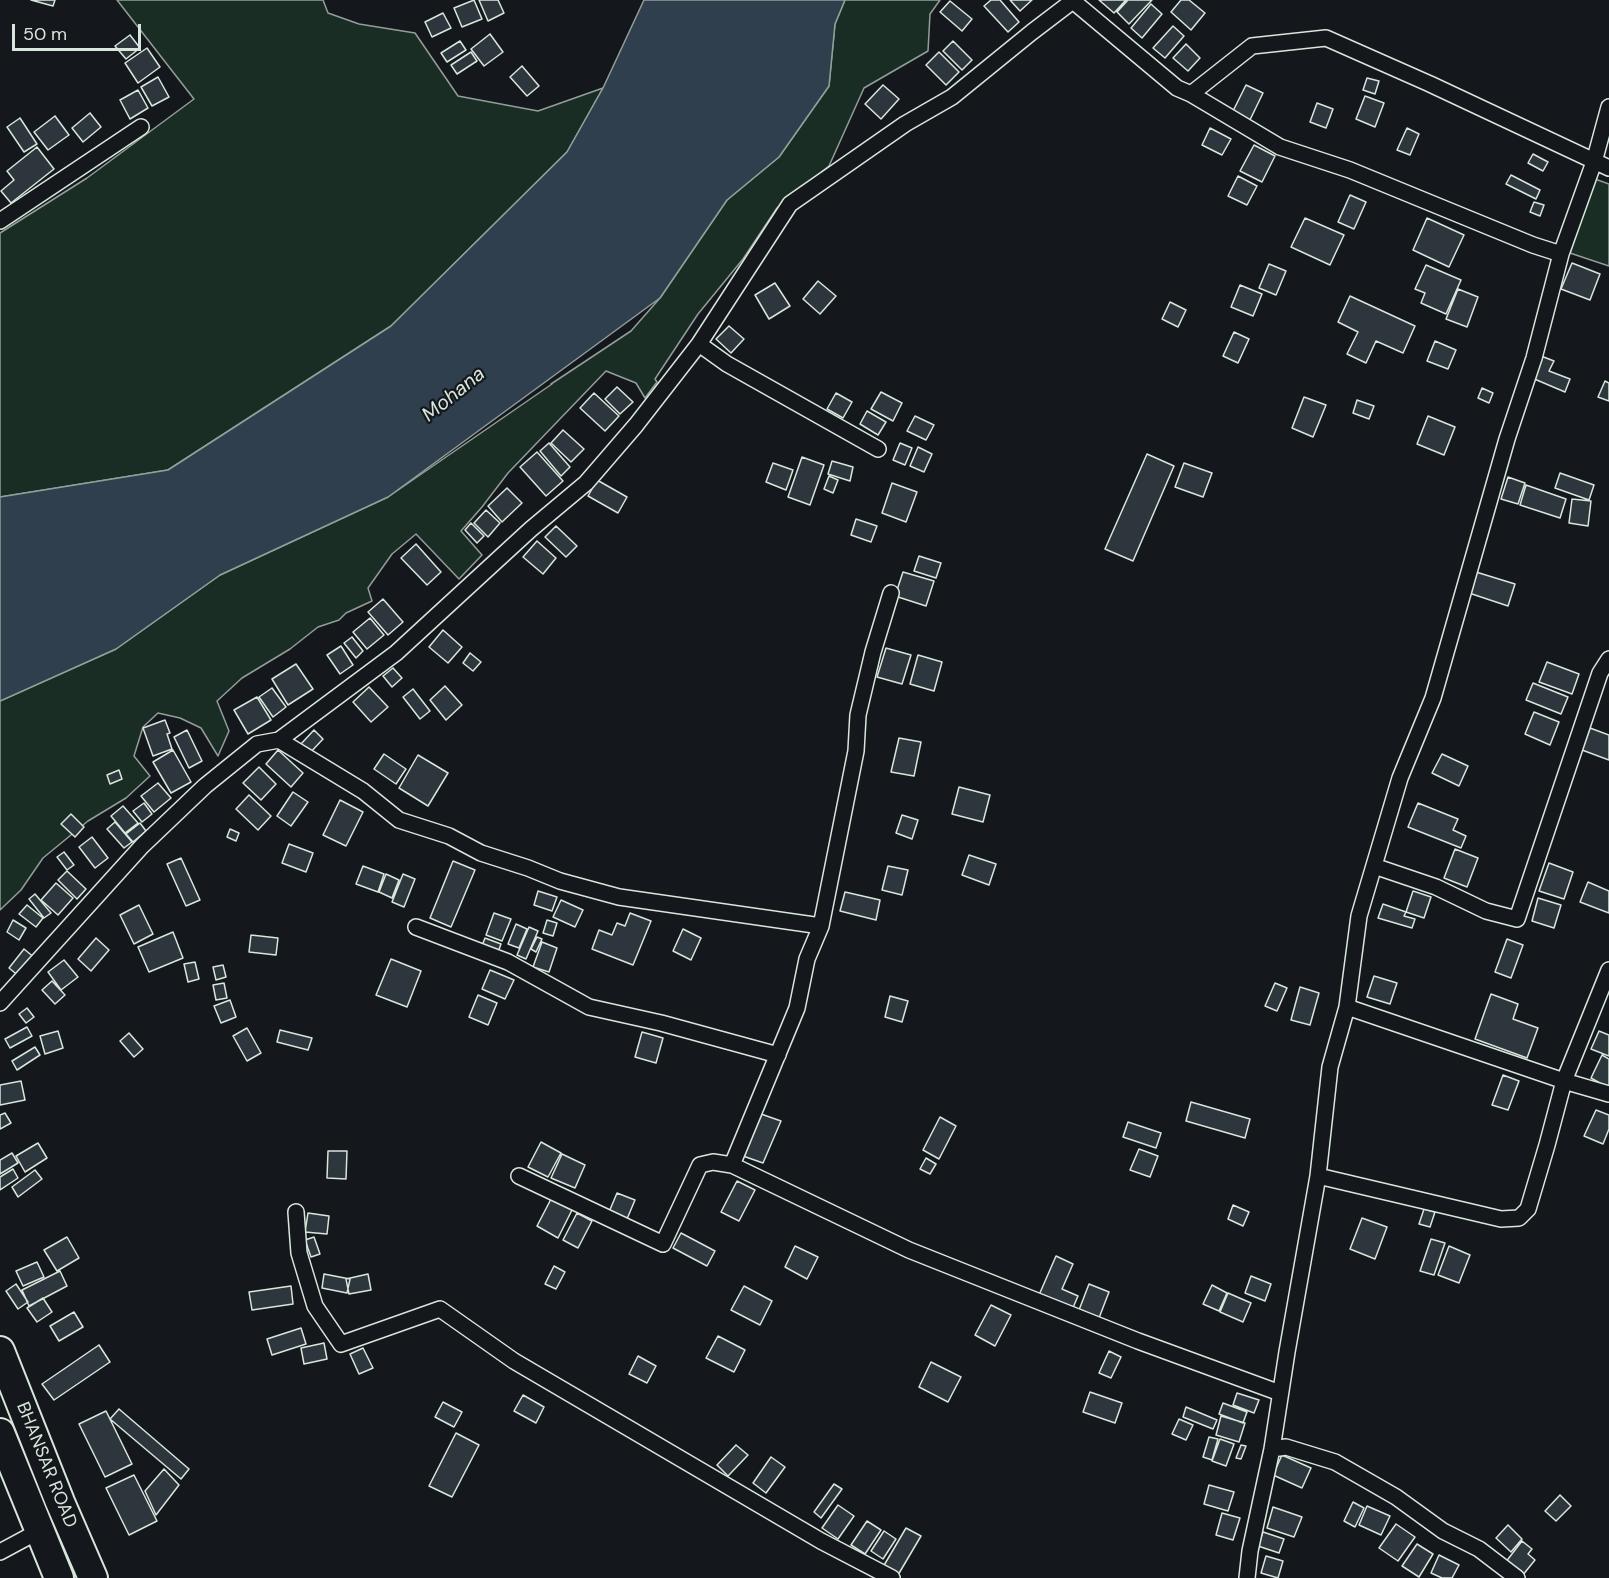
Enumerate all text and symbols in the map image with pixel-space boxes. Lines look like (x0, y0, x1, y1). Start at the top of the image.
scale bar (15, 12, 144, 50)
text: 50 m (23, 22, 67, 46)
water label: Mohana (418, 362, 490, 428)
street label: BHANSAR ROAD (11, 1399, 81, 1531)

